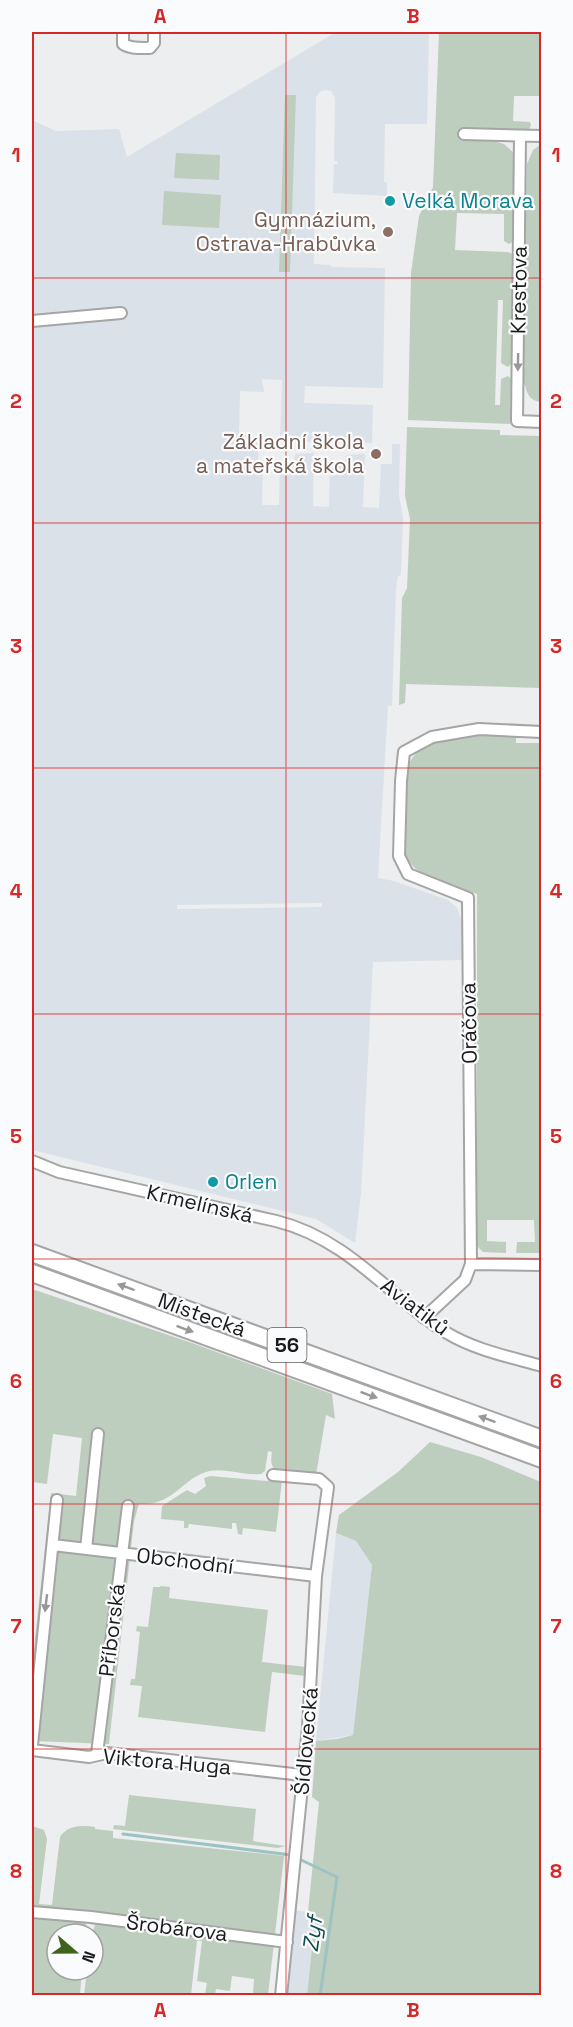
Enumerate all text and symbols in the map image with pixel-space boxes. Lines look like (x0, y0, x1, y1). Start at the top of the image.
text: A (154, 3, 167, 29)
text: B (406, 3, 420, 29)
text: 1 (11, 142, 21, 168)
text: 1 (551, 142, 561, 168)
place label: Velká Morava (402, 187, 534, 214)
marker: Velká Morava (383, 194, 397, 208)
place label: Gymnázium, Ostrava-Hrabůvka (196, 206, 376, 257)
marker: Gymnázium, Ostrava-Hrabůvka (381, 225, 395, 239)
street label: Krestova (504, 246, 533, 334)
one-way arrow (513, 353, 523, 372)
text: 2 (10, 388, 22, 414)
text: 2 (550, 388, 562, 414)
place label: Základní škola a mateřská škola (196, 428, 364, 479)
marker: Základní škola a mateřská škola (369, 447, 383, 461)
text: 3 (10, 633, 22, 659)
text: 3 (550, 633, 562, 659)
text: 4 (10, 878, 23, 904)
text: 4 (550, 878, 563, 904)
street label: Oráčova (454, 982, 483, 1064)
text: 5 (10, 1123, 22, 1149)
text: 5 (550, 1123, 562, 1149)
place label: Orlen (225, 1168, 277, 1195)
marker: Orlen (206, 1175, 220, 1189)
street label: Krmelínská (144, 1178, 256, 1229)
street label: Aviatiků (375, 1272, 455, 1341)
one-way arrow (117, 1282, 135, 1291)
street label: Místecká (155, 1286, 250, 1343)
one-way arrow (176, 1324, 194, 1334)
road number: 56 (268, 1328, 306, 1362)
text: 6 (10, 1368, 22, 1394)
text: 6 (550, 1368, 562, 1394)
one-way arrow (360, 1391, 378, 1400)
one-way arrow (478, 1414, 496, 1423)
street label: Obchodní (135, 1541, 236, 1580)
street label: Příborská (92, 1582, 131, 1678)
one-way arrow (42, 1594, 51, 1613)
text: 7 (10, 1613, 22, 1639)
text: 7 (550, 1613, 562, 1639)
street label: Šídlovecká (287, 1686, 324, 1796)
street label: Viktora Huga (102, 1742, 232, 1781)
text: 8 (10, 1858, 22, 1884)
text: 8 (550, 1858, 562, 1884)
street label: Šrobárova (125, 1908, 229, 1947)
water label: Zyf (296, 1911, 329, 1954)
north arrow (45, 1922, 105, 1982)
text: N (77, 1948, 100, 1966)
text: A (154, 1997, 167, 2023)
text: B (406, 1997, 420, 2023)

